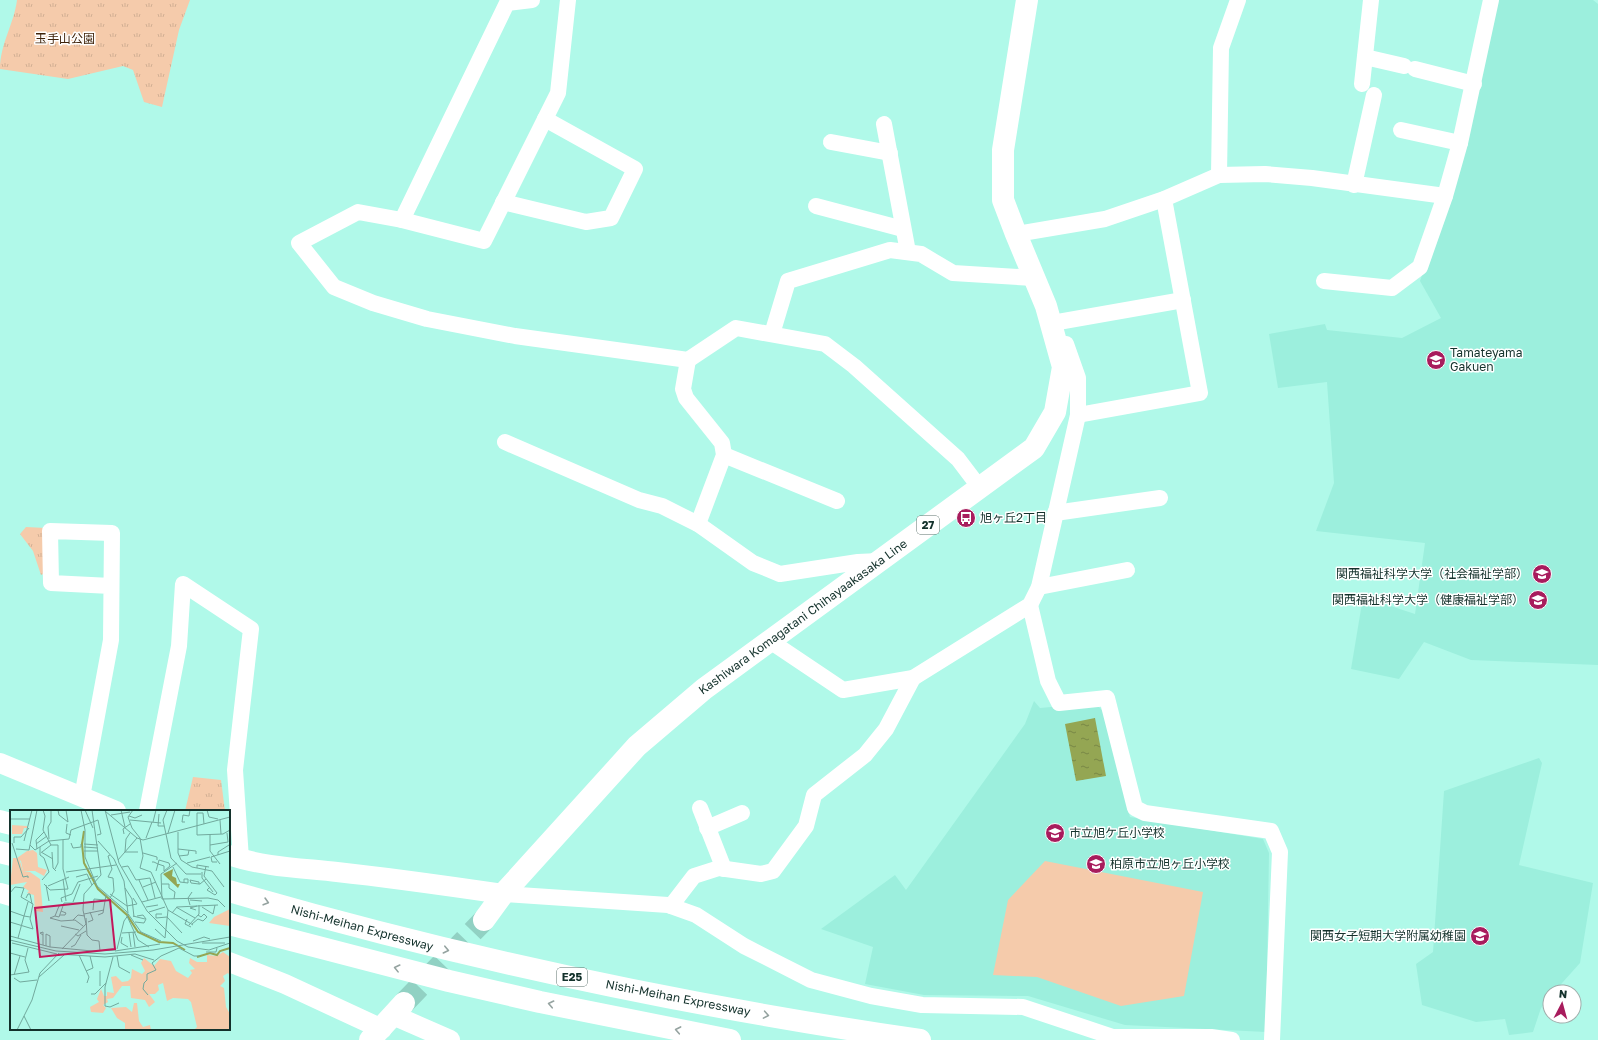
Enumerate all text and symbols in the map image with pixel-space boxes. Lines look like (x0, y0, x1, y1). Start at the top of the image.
park label: 玉手山公園 (35, 31, 95, 46)
place label: Tamateyama Gakuen (1450, 345, 1522, 374)
school or university icon: Tamateyama Gakuen (1425, 349, 1447, 371)
bus stop icon: 旭ヶ丘2丁目 (955, 507, 977, 529)
place label: 旭ヶ丘2丁目 (980, 510, 1047, 525)
road number: 27 (917, 516, 939, 534)
street label: Kashiwara Komagatani Chihayaakasaka Line (695, 536, 910, 697)
school or university icon: 関西福祉科学大学（社会福祉学部） (1531, 563, 1553, 585)
place label: 関西福祉科学大学（社会福祉学部） (1336, 566, 1528, 581)
school or university icon: 関西福祉科学大学（健康福祉学部） (1527, 589, 1549, 611)
place label: 関西福祉科学大学（健康福祉学部） (1332, 592, 1524, 607)
inset map (10, 810, 230, 1030)
school or university icon: 市立旭ケ丘小学校 (1044, 822, 1066, 844)
place label: 市立旭ケ丘小学校 (1069, 825, 1165, 840)
school or university icon: 柏原市立旭ヶ丘小学校 (1085, 853, 1107, 875)
place label: 柏原市立旭ヶ丘小学校 (1110, 856, 1230, 871)
one-way arrow (263, 897, 270, 906)
street label: Nishi-Meihan Expressway (289, 901, 435, 954)
school or university icon: 関西女子短期大学附属幼稚園 (1469, 925, 1491, 947)
place label: 関西女子短期大学附属幼稚園 (1310, 928, 1466, 943)
one-way arrow (443, 945, 449, 953)
one-way arrow (394, 964, 401, 973)
road number: E25 (557, 968, 587, 986)
street label: Nishi-Meihan Expressway (604, 976, 752, 1019)
north arrow (1542, 984, 1582, 1024)
text: N (1558, 987, 1568, 1000)
one-way arrow (548, 1000, 554, 1009)
one-way arrow (763, 1010, 769, 1018)
one-way arrow (675, 1026, 681, 1035)

